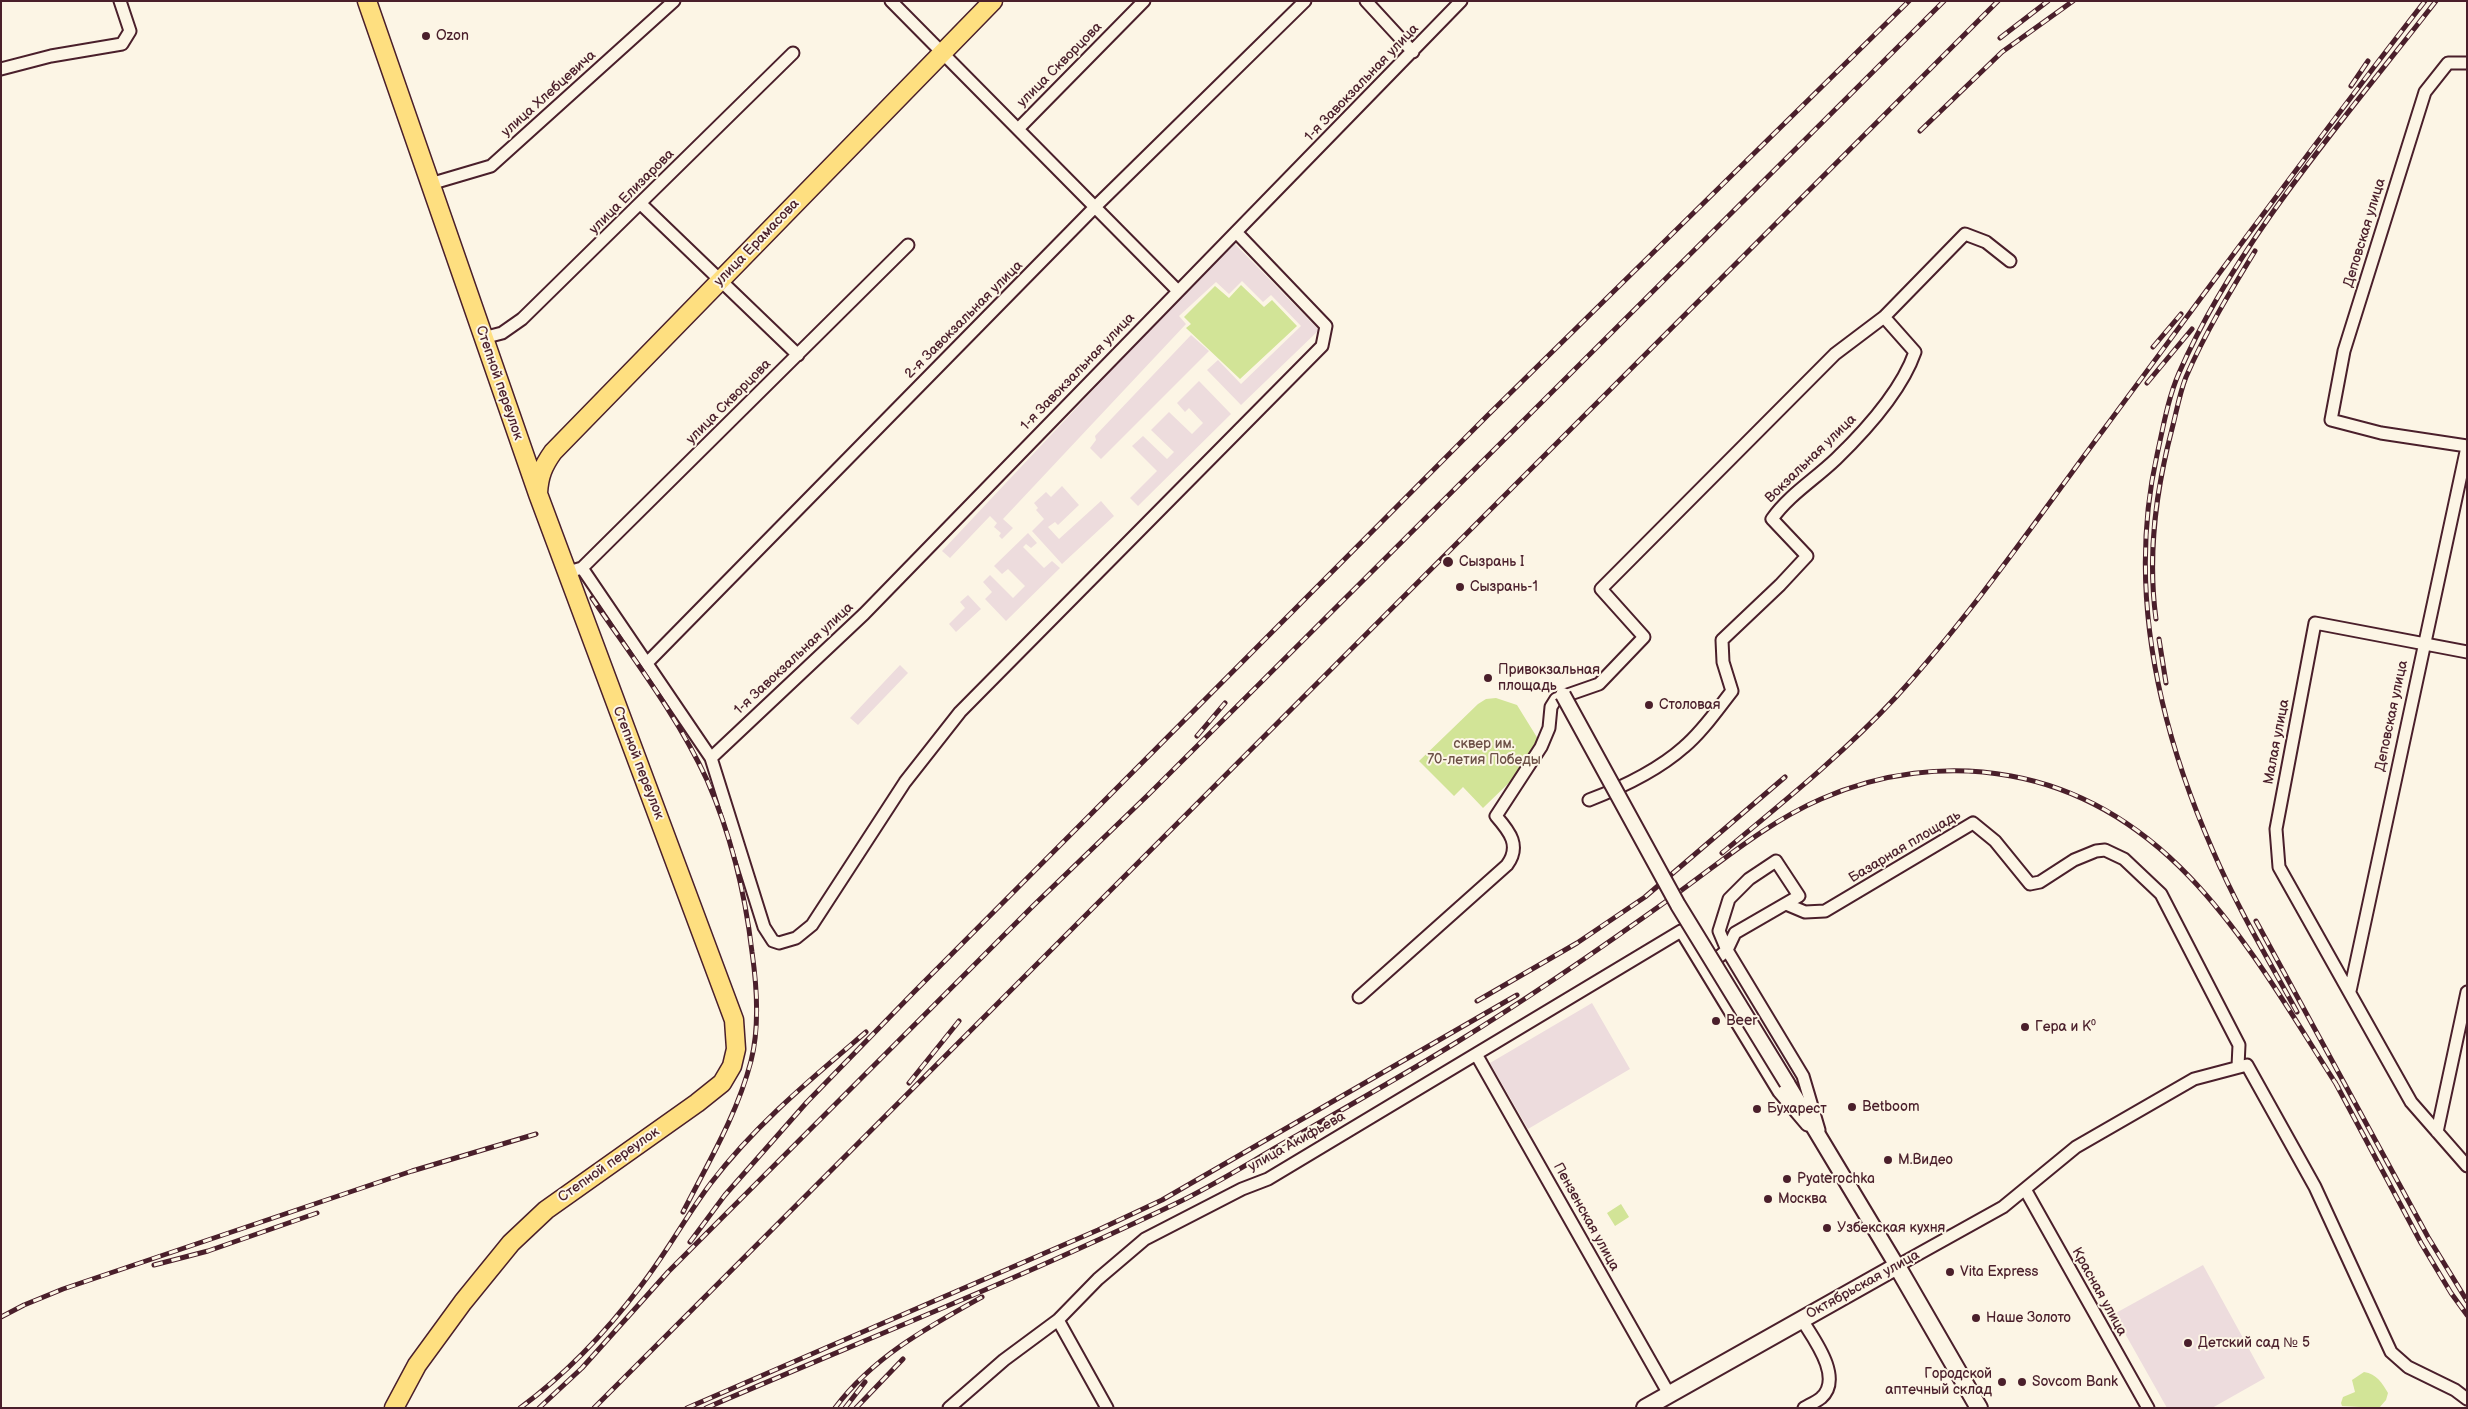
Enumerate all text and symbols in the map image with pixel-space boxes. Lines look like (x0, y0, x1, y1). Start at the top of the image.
street label: улица Скворцова (1014, 19, 1106, 111)
street label: 1-я Завокзальная улица (1301, 21, 1423, 145)
place label: Ozon (436, 28, 469, 44)
marker: Ozon (420, 30, 432, 42)
street label: улица Хлебцевича (498, 47, 600, 141)
street label: улица Елизарова (586, 146, 678, 238)
street label: Деповская улица (2340, 176, 2390, 290)
street label: улица Ерамасова (711, 196, 803, 290)
street label: 2-я Завокзальная улица (902, 258, 1026, 382)
street label: 1-я Завокзальная улица (1017, 310, 1139, 434)
street label: Степной переулок (472, 324, 526, 442)
street label: улица Скворцова (683, 356, 775, 448)
street label: Вокзальная улица (1762, 411, 1860, 507)
place label: Сызрань I (1459, 554, 1524, 570)
marker: Сызрань I (1441, 555, 1455, 569)
place label: Сызрань-1 (1470, 579, 1538, 595)
marker: Сызрань-1 (1454, 581, 1466, 593)
street label: 1-я Завокзальная улица (731, 599, 857, 719)
street label: Деповская улица (2372, 659, 2412, 773)
place label: Привокзальная площадь (1498, 662, 1600, 694)
marker: Привокзальная площадь (1482, 672, 1494, 684)
place label: Столовая (1659, 697, 1721, 713)
street label: Малая улица (2261, 698, 2293, 786)
marker: Столовая (1643, 699, 1655, 711)
street label: Степной переулок (609, 704, 667, 822)
park label: сквер им. 70-летия Победы (1427, 736, 1541, 769)
street label: Базарная площадь (1846, 807, 1964, 887)
place label: Beer (1726, 1013, 1757, 1029)
marker: Beer (1710, 1015, 1722, 1027)
place label: Гера и К⁰ (2035, 1019, 2096, 1035)
marker: Гера и К⁰ (2019, 1021, 2031, 1033)
place label: Betboom (1862, 1099, 1920, 1115)
place label: Бухарест (1767, 1101, 1827, 1117)
marker: Betboom (1846, 1101, 1858, 1113)
marker: Бухарест (1751, 1103, 1763, 1115)
street label: улица Акифьева (1246, 1108, 1348, 1176)
street label: Степной переулок (555, 1124, 663, 1206)
place label: М.Видео (1898, 1152, 1953, 1168)
marker: М.Видео (1882, 1154, 1894, 1166)
street label: Пензенская улица (1549, 1160, 1623, 1274)
place label: Pyaterochka (1797, 1171, 1875, 1187)
marker: Pyaterochka (1781, 1173, 1793, 1185)
place label: Москва (1778, 1191, 1827, 1207)
marker: Москва (1762, 1193, 1774, 1205)
place label: Узбекская кухня (1837, 1220, 1945, 1236)
marker: Узбекская кухня (1821, 1222, 1833, 1234)
street label: Красная улица (2068, 1245, 2130, 1339)
street label: Октябрьская улица (1803, 1247, 1923, 1323)
place label: Vita Express (1960, 1264, 2038, 1280)
marker: Vita Express (1944, 1266, 1956, 1278)
place label: Наше Золото (1986, 1310, 2071, 1326)
marker: Наше Золото (1970, 1312, 1982, 1324)
place label: Детский сад № 5 (2198, 1335, 2310, 1351)
marker: Детский сад № 5 (2182, 1337, 2194, 1349)
place label: Городской аптечный склад (1885, 1366, 1992, 1398)
place label: Sovcom Bank (2032, 1374, 2118, 1390)
marker: Городской аптечный склад (1996, 1376, 2008, 1388)
marker: Sovcom Bank (2016, 1376, 2028, 1388)

